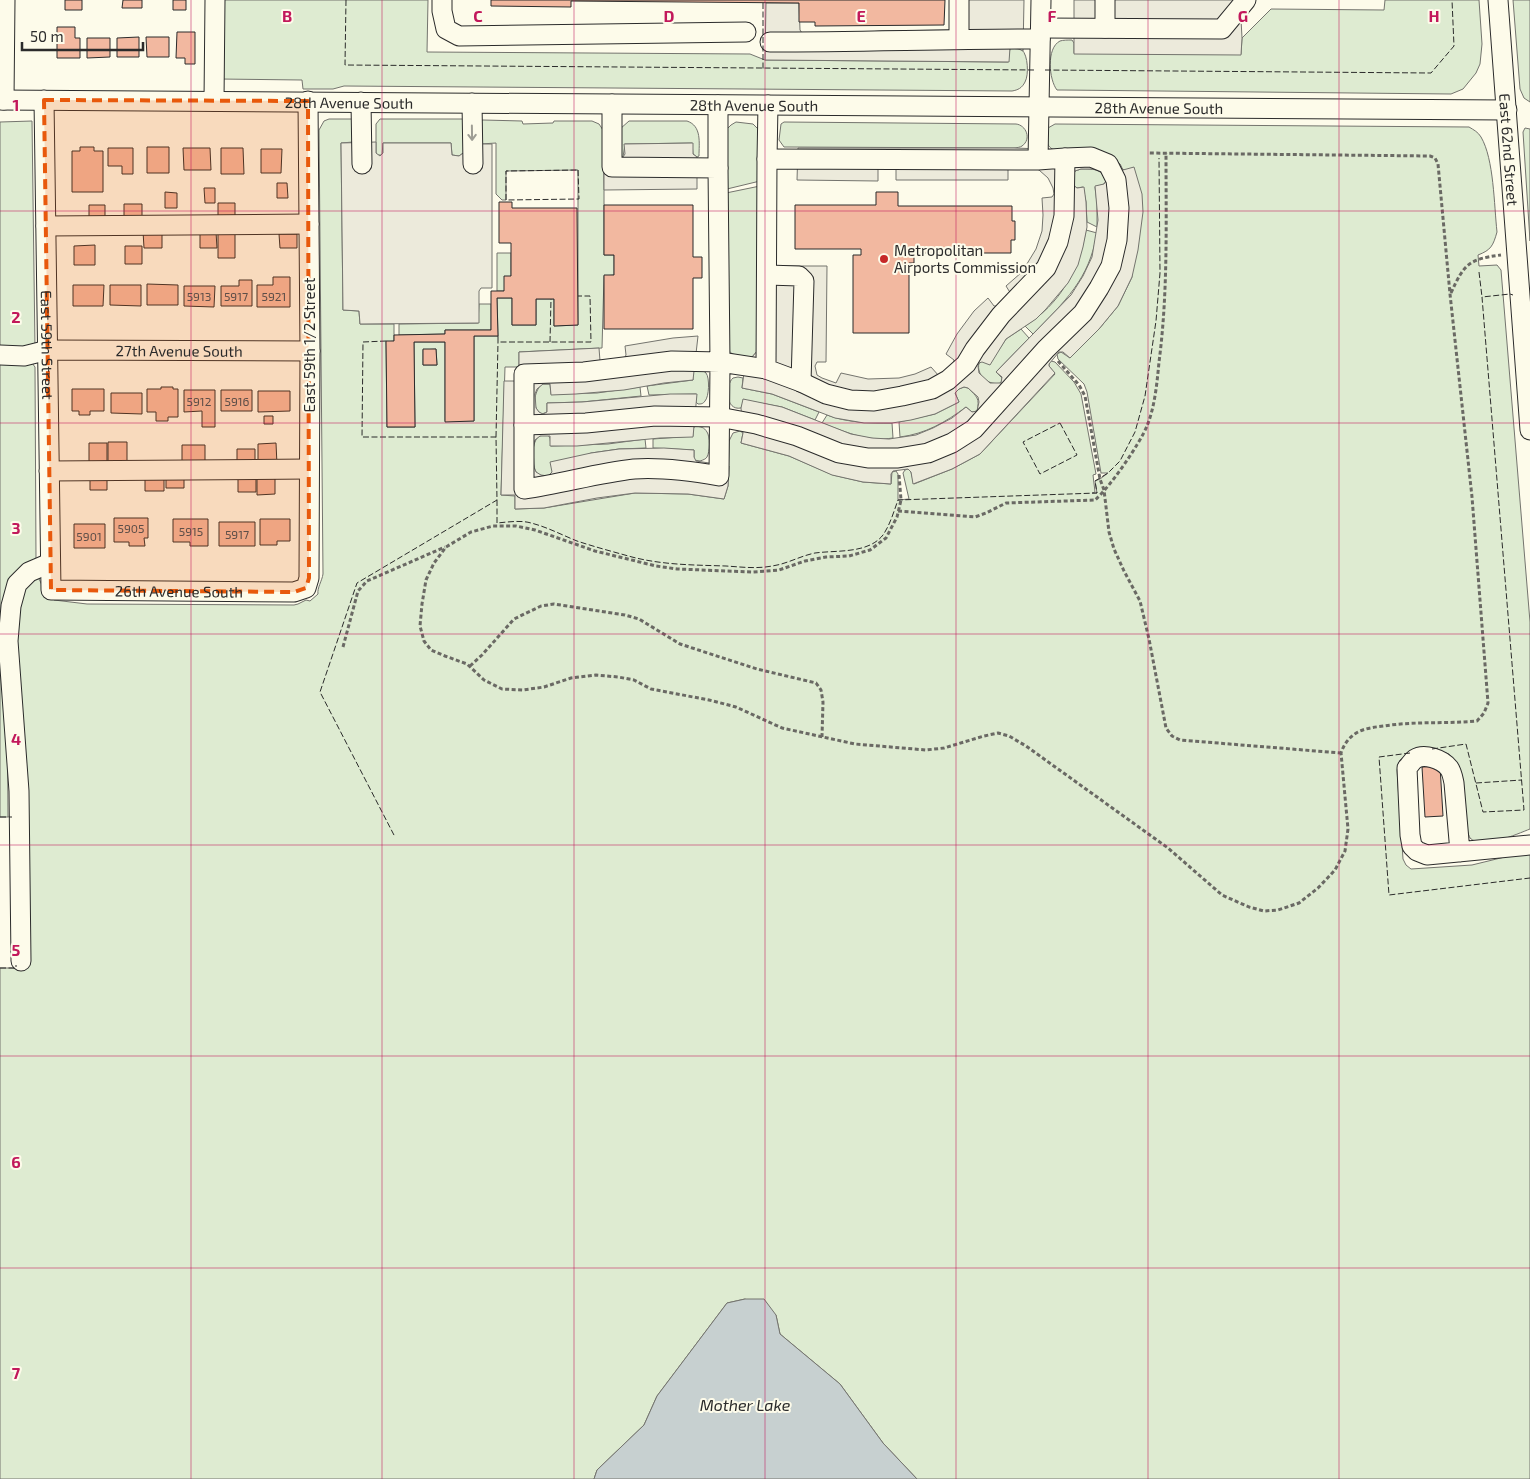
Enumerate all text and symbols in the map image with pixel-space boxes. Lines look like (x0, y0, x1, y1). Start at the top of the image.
text: B (282, 6, 292, 25)
text: C (473, 6, 483, 25)
text: D (664, 6, 675, 25)
text: E (856, 6, 866, 25)
text: F (1048, 6, 1057, 25)
text: G (1238, 6, 1248, 25)
text: H (1428, 6, 1440, 25)
scale bar (22, 20, 144, 52)
text: 50 m (30, 27, 64, 45)
street label: 28th Avenue South (285, 93, 413, 112)
street label: East 62nd Street (1496, 93, 1522, 207)
text: 1 (13, 95, 19, 114)
street label: 28th Avenue South (690, 96, 818, 114)
street label: 28th Avenue South (1095, 98, 1223, 117)
one-way arrow (468, 125, 477, 141)
place label: Metropolitan Airports Commission (894, 241, 1036, 276)
marker: Metropolitan Airports Commission (878, 253, 890, 265)
street label: East 59th 1/2 Street (300, 277, 318, 412)
house number: 5913 (187, 289, 211, 303)
house number: 5917 (224, 289, 248, 303)
house number: 5921 (262, 289, 286, 303)
street label: East 59th Street (38, 290, 57, 400)
text: 2 (11, 307, 21, 326)
street label: 27th Avenue South (116, 341, 243, 360)
house number: 5912 (187, 394, 212, 408)
house number: 5916 (225, 394, 250, 408)
text: 3 (11, 518, 21, 537)
house number: 5905 (118, 521, 144, 535)
house number: 5915 (179, 524, 203, 538)
house number: 5917 (225, 527, 249, 541)
house number: 5901 (76, 529, 102, 543)
street label: 26th Avenue South (115, 582, 243, 601)
text: 4 (11, 729, 21, 748)
text: 5 (12, 940, 21, 959)
text: 6 (11, 1152, 21, 1171)
text: 7 (12, 1363, 21, 1382)
water label: Mother Lake (700, 1395, 791, 1414)

